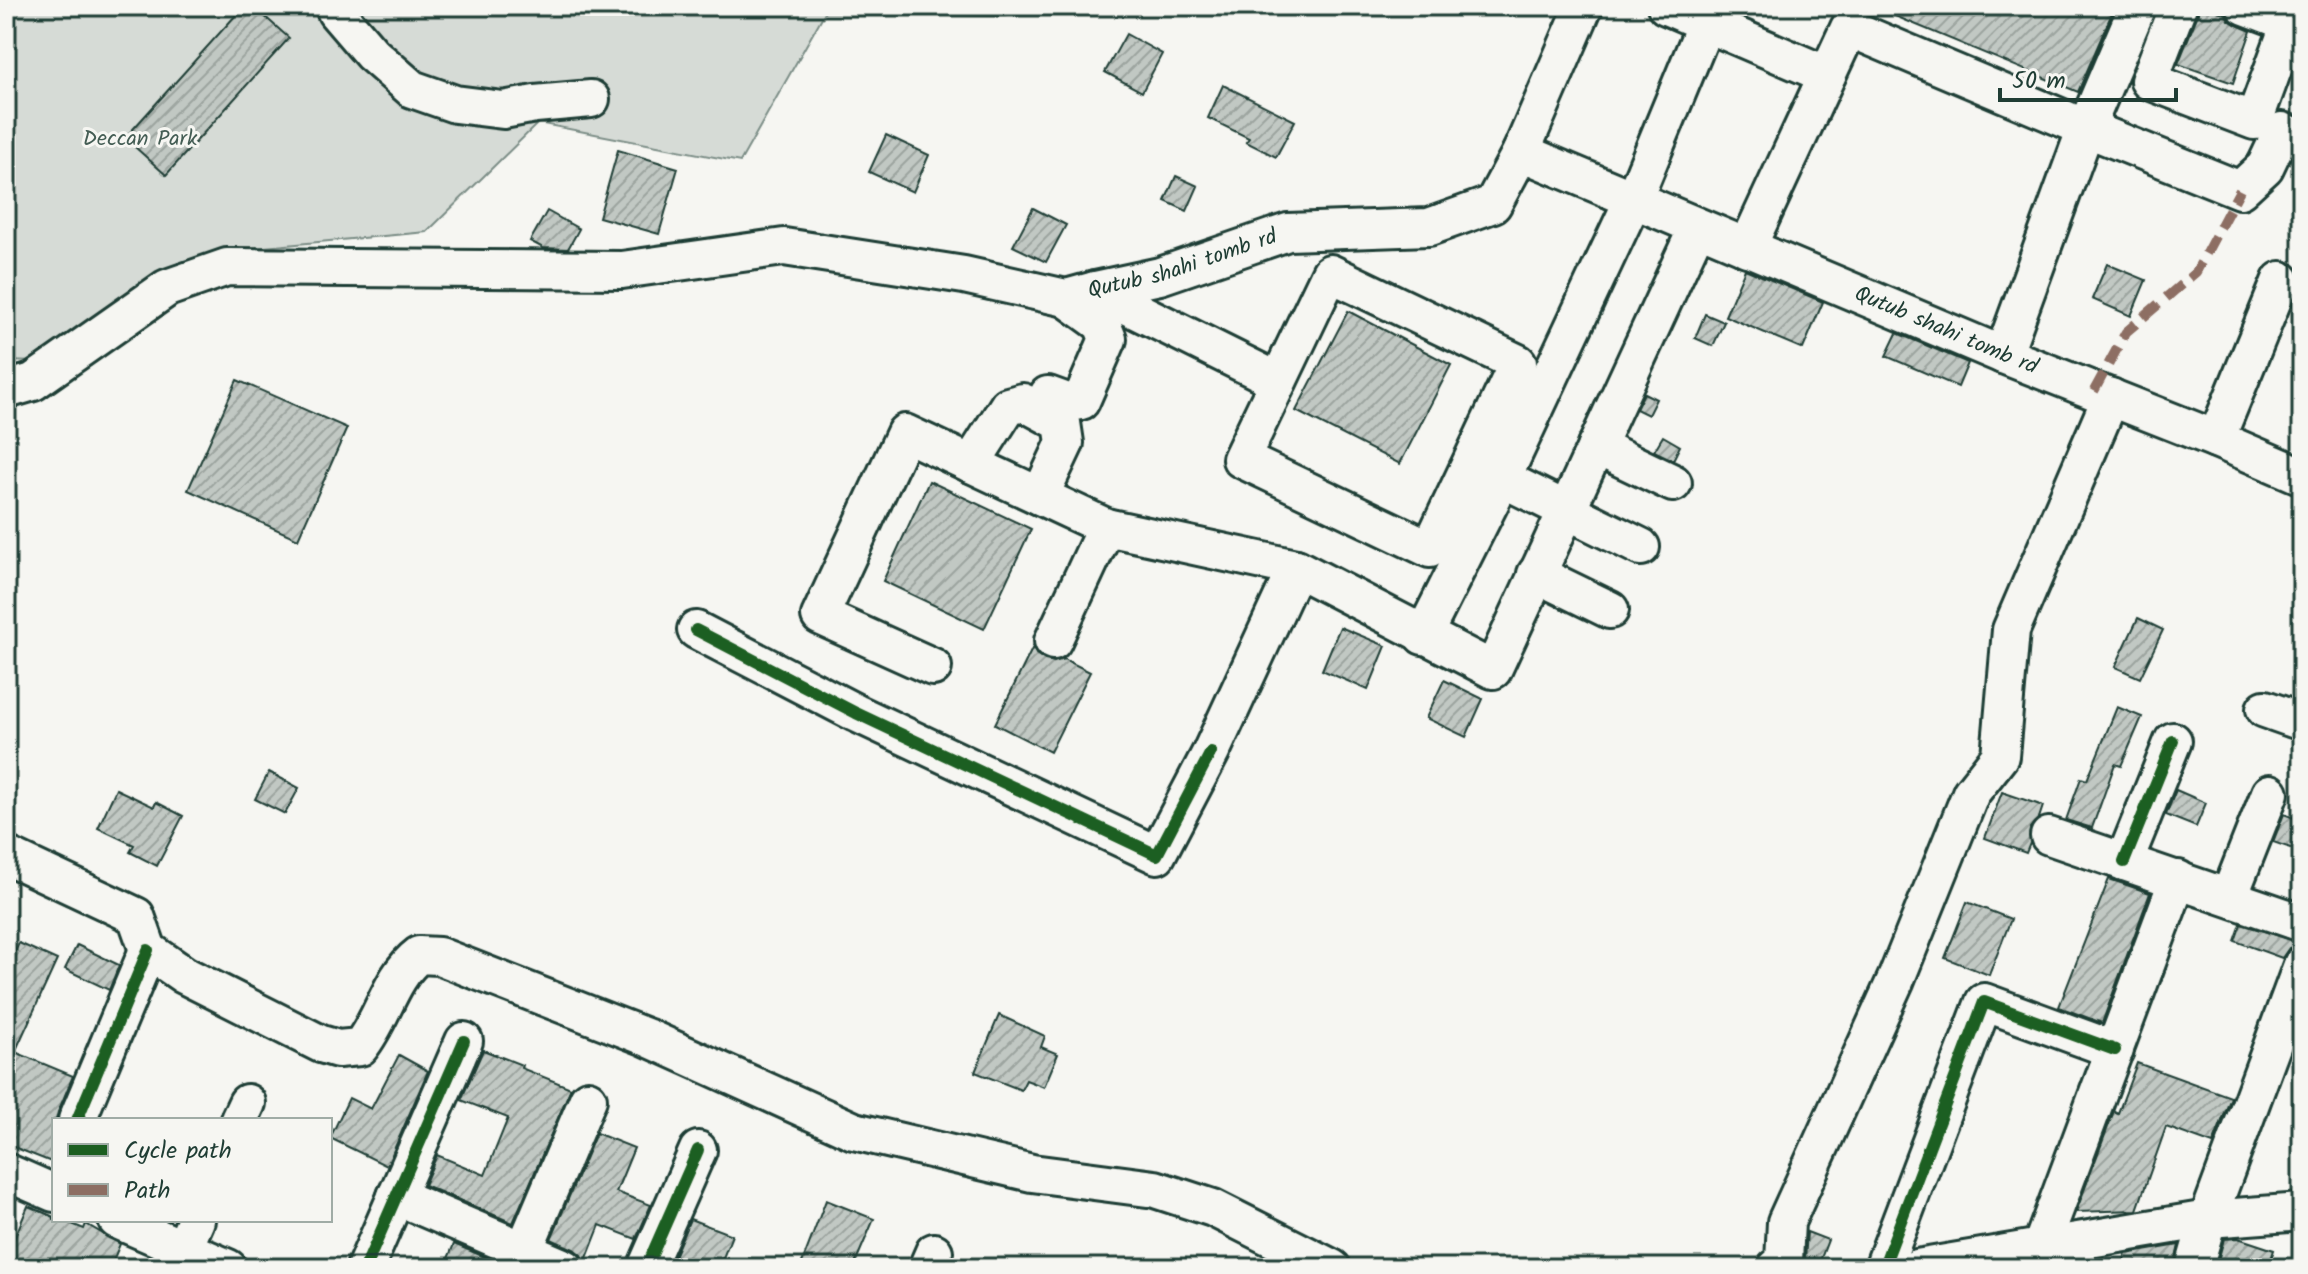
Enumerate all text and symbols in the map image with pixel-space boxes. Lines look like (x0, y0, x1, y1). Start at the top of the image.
scale bar (2000, 52, 2176, 102)
text: 50 m (2012, 62, 2066, 101)
park label: Deccan Park (83, 122, 198, 157)
street label: Qutub shahi tomb rd (1084, 219, 1283, 309)
street label: Qutub shahi tomb rd (1849, 277, 2044, 385)
legend (52, 1118, 332, 1222)
text: Cycle path (124, 1132, 232, 1171)
text: Path (124, 1172, 170, 1211)

